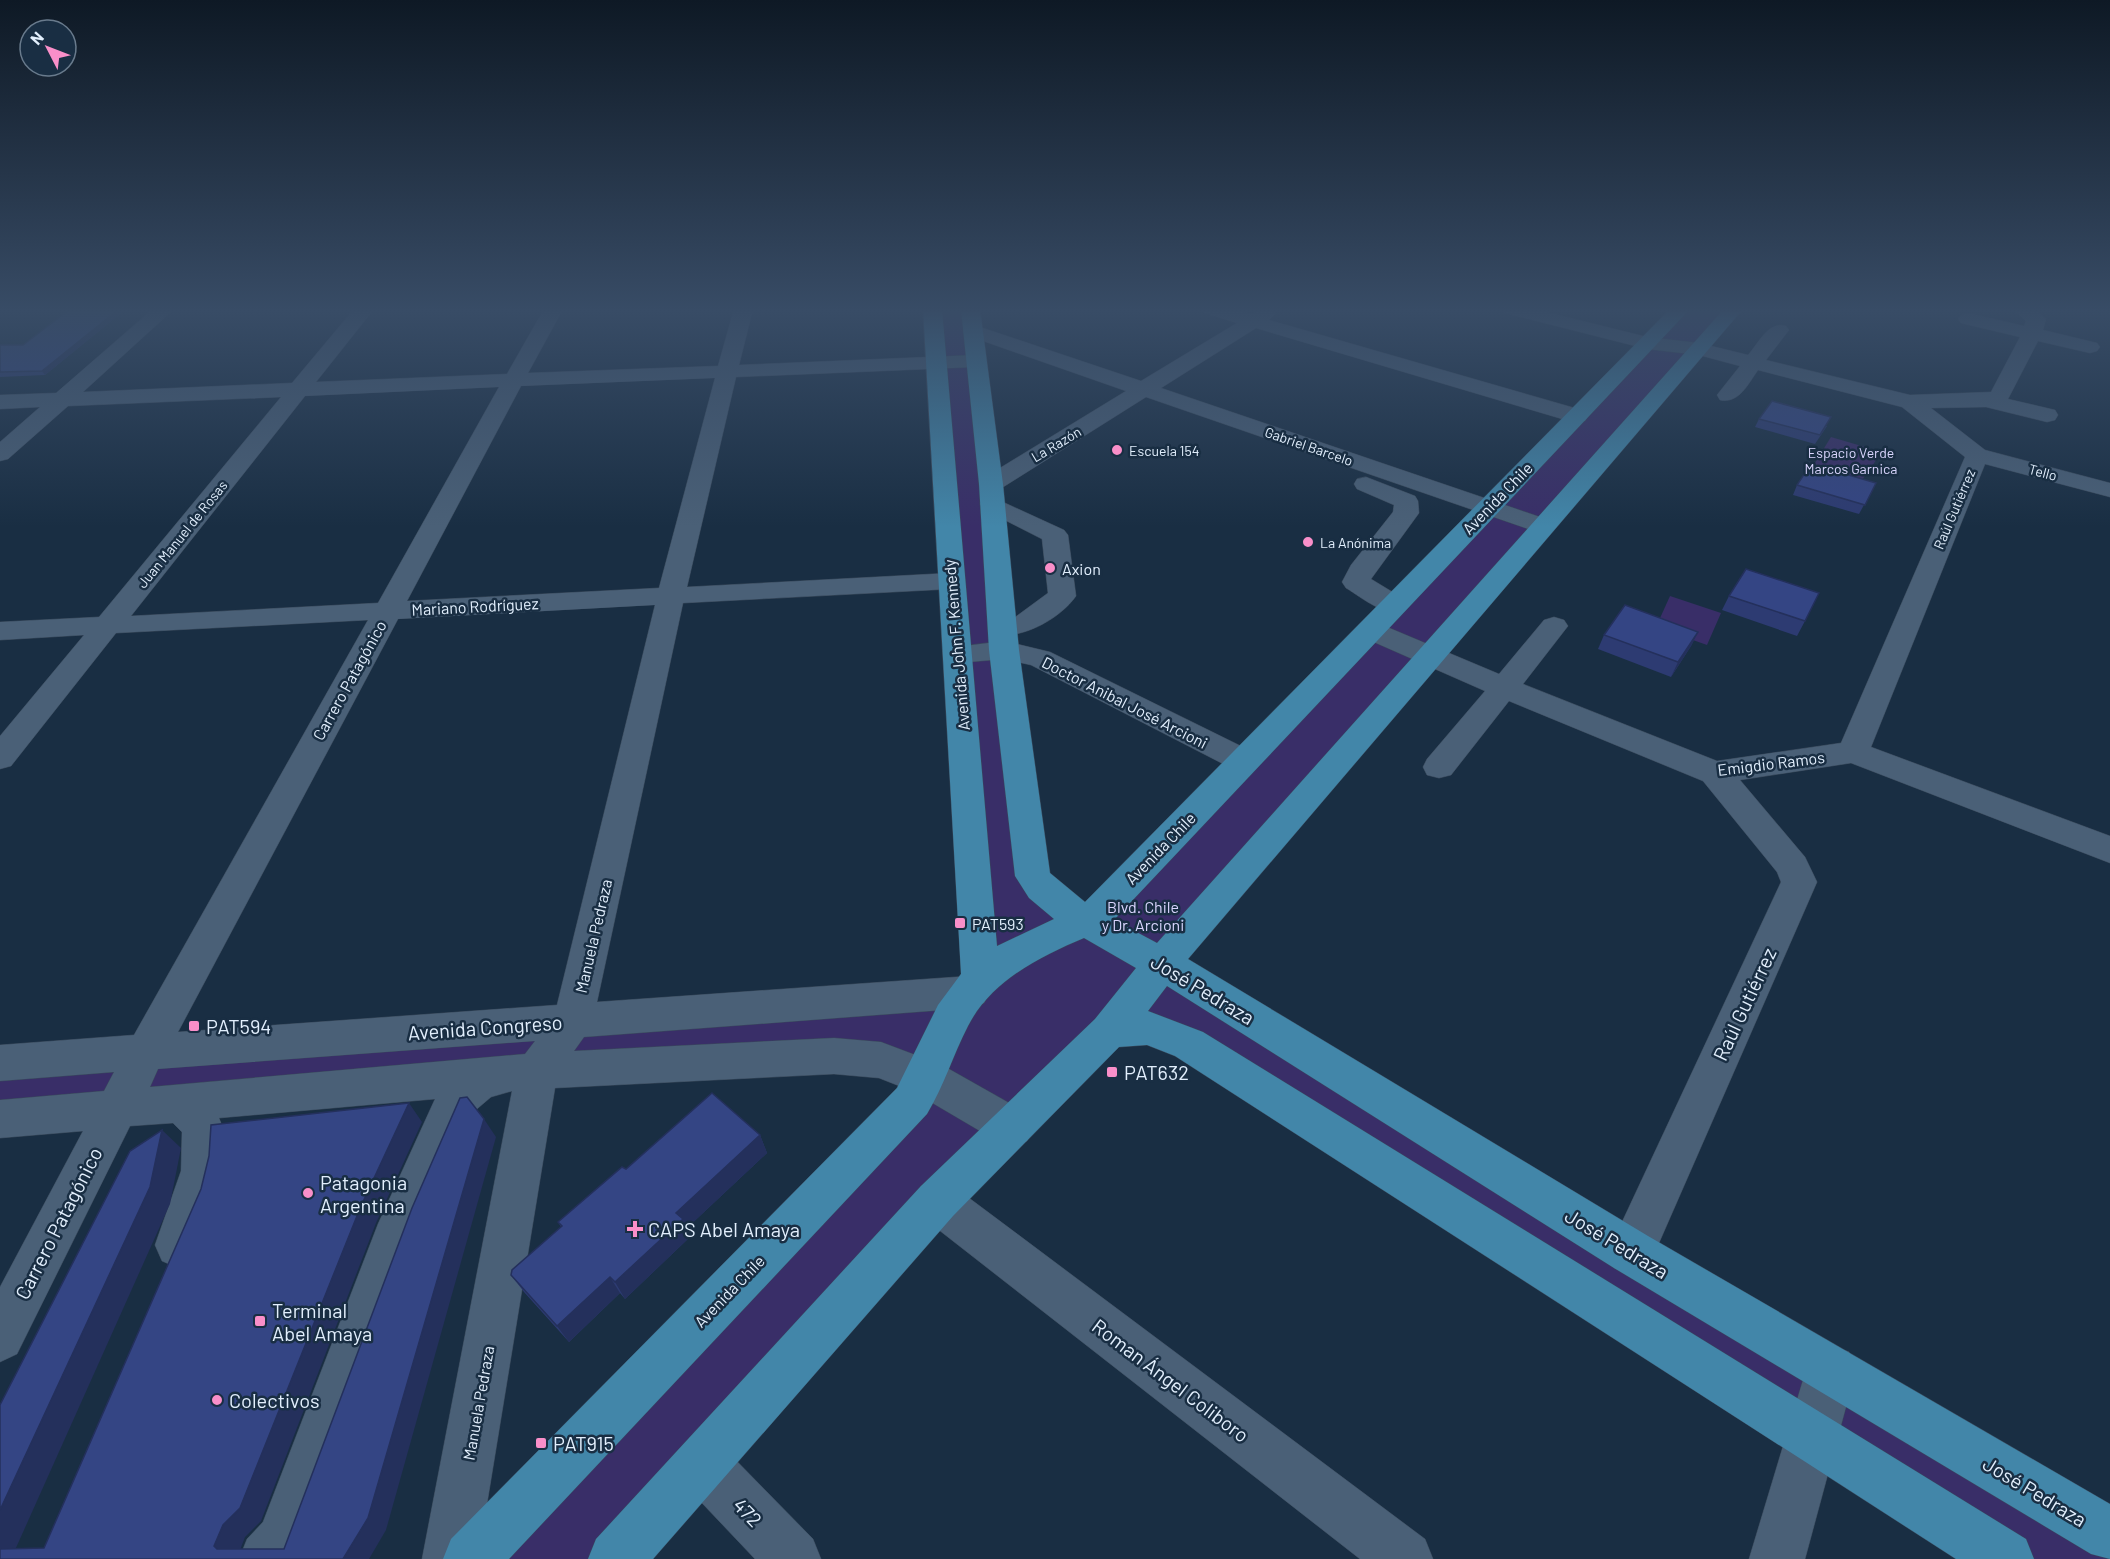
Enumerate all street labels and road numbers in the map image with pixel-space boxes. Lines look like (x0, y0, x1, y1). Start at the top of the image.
street label: La Razón (1028, 423, 1084, 465)
street label: Gabriel Barcelo (1263, 423, 1355, 469)
street label: Avenida Chile (1458, 458, 1536, 538)
street label: Tello (2027, 460, 2059, 484)
street label: Raúl Gutiérrez (1930, 466, 1978, 552)
street label: Juan Manuel de Rosas (133, 477, 231, 591)
street label: Avenida John F. Kennedy (939, 558, 973, 731)
street label: Mariano Rodríguez (411, 593, 539, 619)
street label: Carrero Patagónico (308, 617, 390, 743)
street label: Doctor Anibal José Arcioni (1039, 652, 1211, 752)
street label: Emigdio Ramos (1716, 747, 1826, 779)
street label: Avenida Chile (1121, 808, 1199, 888)
street label: Manuela Pedraza (571, 877, 615, 995)
street label: Raúl Gutiérrez (1707, 944, 1781, 1064)
street label: José Pedraza (1147, 949, 1259, 1029)
street label: Avenida Congreso (407, 1010, 563, 1044)
street label: Carrero Patagónico (9, 1143, 107, 1303)
street label: José Pedraza (1561, 1203, 1673, 1283)
street label: Avenida Chile (690, 1251, 768, 1331)
street label: Roman Ángel Coliboro (1088, 1313, 1254, 1447)
street label: Manuela Pedraza (459, 1344, 497, 1462)
street label: José Pedraza (1979, 1451, 2091, 1531)
street label: 472 (729, 1493, 767, 1531)

